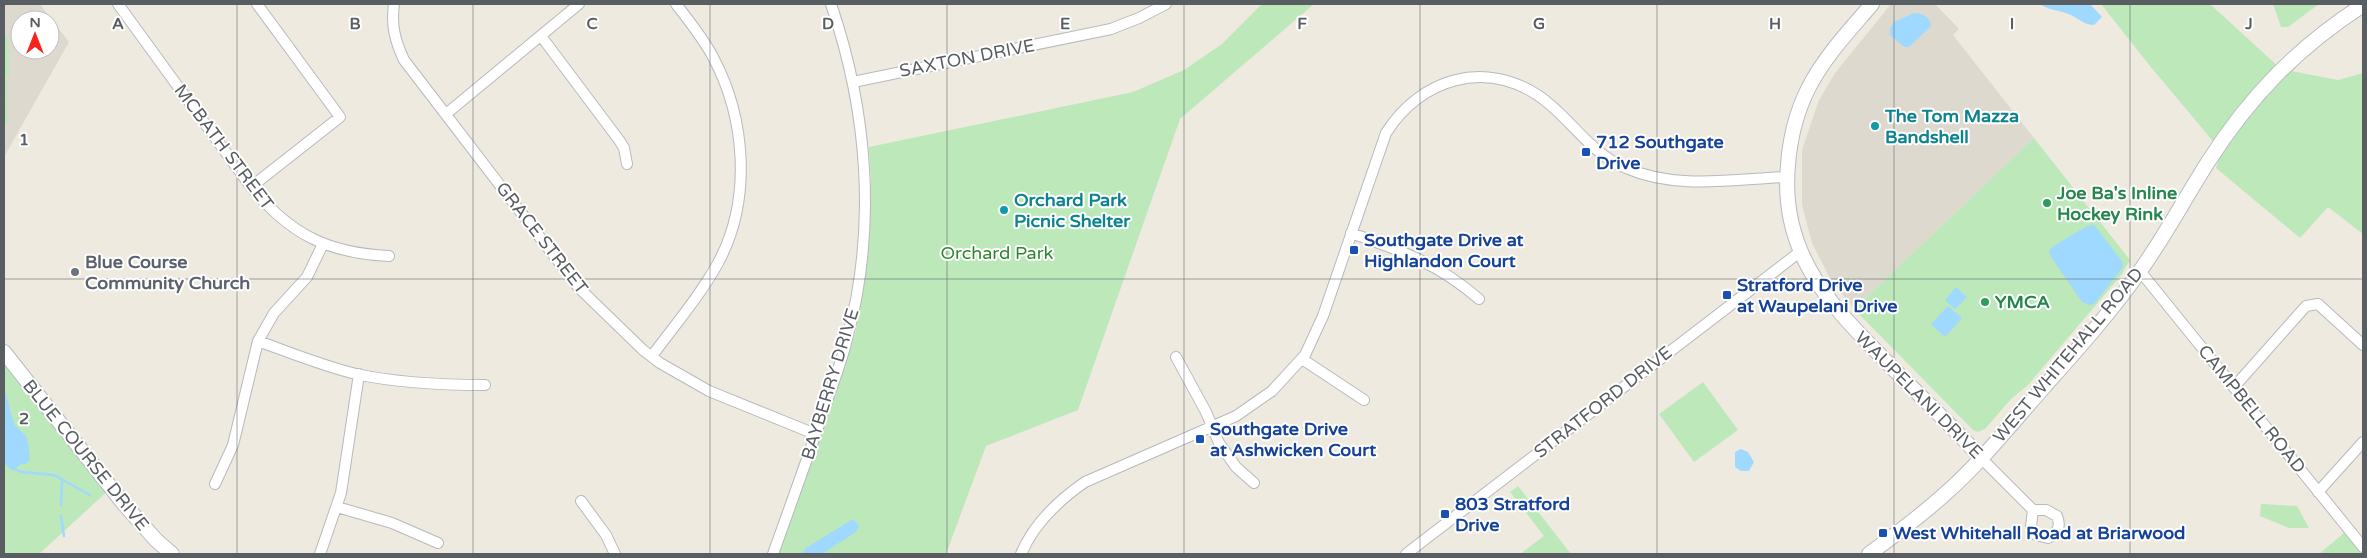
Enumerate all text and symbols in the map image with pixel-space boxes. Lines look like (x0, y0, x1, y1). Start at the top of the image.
north arrow (10, 10, 60, 60)
text: N (29, 14, 41, 31)
text: A (112, 14, 124, 34)
text: B (349, 14, 361, 34)
text: C (586, 14, 598, 34)
text: D (822, 14, 834, 34)
text: E (1060, 14, 1070, 34)
text: F (1297, 14, 1307, 34)
text: G (1533, 14, 1545, 34)
text: H (1769, 14, 1781, 34)
text: I (2010, 14, 2014, 34)
text: J (2244, 14, 2253, 34)
street label: SAXTON DRIVE (897, 34, 1037, 82)
street label: MCBATH STREET (169, 80, 279, 214)
place label: The Tom Mazza Bandshell (1884, 105, 2019, 148)
marker: The Tom Mazza Bandshell (1869, 120, 1881, 132)
text: 1 (19, 130, 29, 150)
place label: 712 Southgate Drive (1596, 131, 1724, 174)
marker: 712 Southgate Drive (1580, 146, 1592, 158)
street label: GRACE STREET (491, 177, 593, 299)
place label: Joe Ba's Inline Hockey Rink (2056, 182, 2177, 225)
place label: Orchard Park Picnic Shelter (1014, 189, 1131, 232)
marker: Joe Ba's Inline Hockey Rink (2041, 197, 2053, 209)
marker: Orchard Park Picnic Shelter (998, 204, 1010, 216)
place label: Southgate Drive at Highlandon Court (1364, 229, 1524, 272)
park label: Orchard Park (941, 242, 1054, 264)
marker: Southgate Drive at Highlandon Court (1348, 244, 1360, 256)
place label: Blue Course Community Church (85, 251, 250, 294)
street label: WEST WHITEHALL ROAD (1988, 263, 2148, 447)
marker: Blue Course Community Church (69, 266, 81, 278)
place label: Stratford Drive at Waupelani Drive (1737, 274, 1898, 317)
marker: Stratford Drive at Waupelani Drive (1721, 289, 1733, 301)
place label: YMCA (1995, 291, 2050, 313)
marker: YMCA (1979, 296, 1991, 308)
street label: BAYBERRY DRIVE (796, 305, 864, 463)
street label: WAUPELANI DRIVE (1851, 327, 1987, 463)
street label: CAMPBELL ROAD (2193, 340, 2311, 478)
street label: STRATFORD DRIVE (1530, 341, 1676, 463)
street label: BLUE COURSE DRIVE (18, 375, 154, 535)
text: 2 (19, 409, 29, 429)
place label: Southgate Drive at Ashwicken Court (1210, 418, 1376, 461)
marker: Southgate Drive at Ashwicken Court (1194, 433, 1206, 445)
place label: 803 Stratford Drive (1455, 493, 1570, 536)
marker: 803 Stratford Drive (1439, 508, 1451, 520)
place label: West Whitehall Road at Briarwood (1893, 522, 2185, 544)
marker: West Whitehall Road at Briarwood (1877, 527, 1889, 539)

